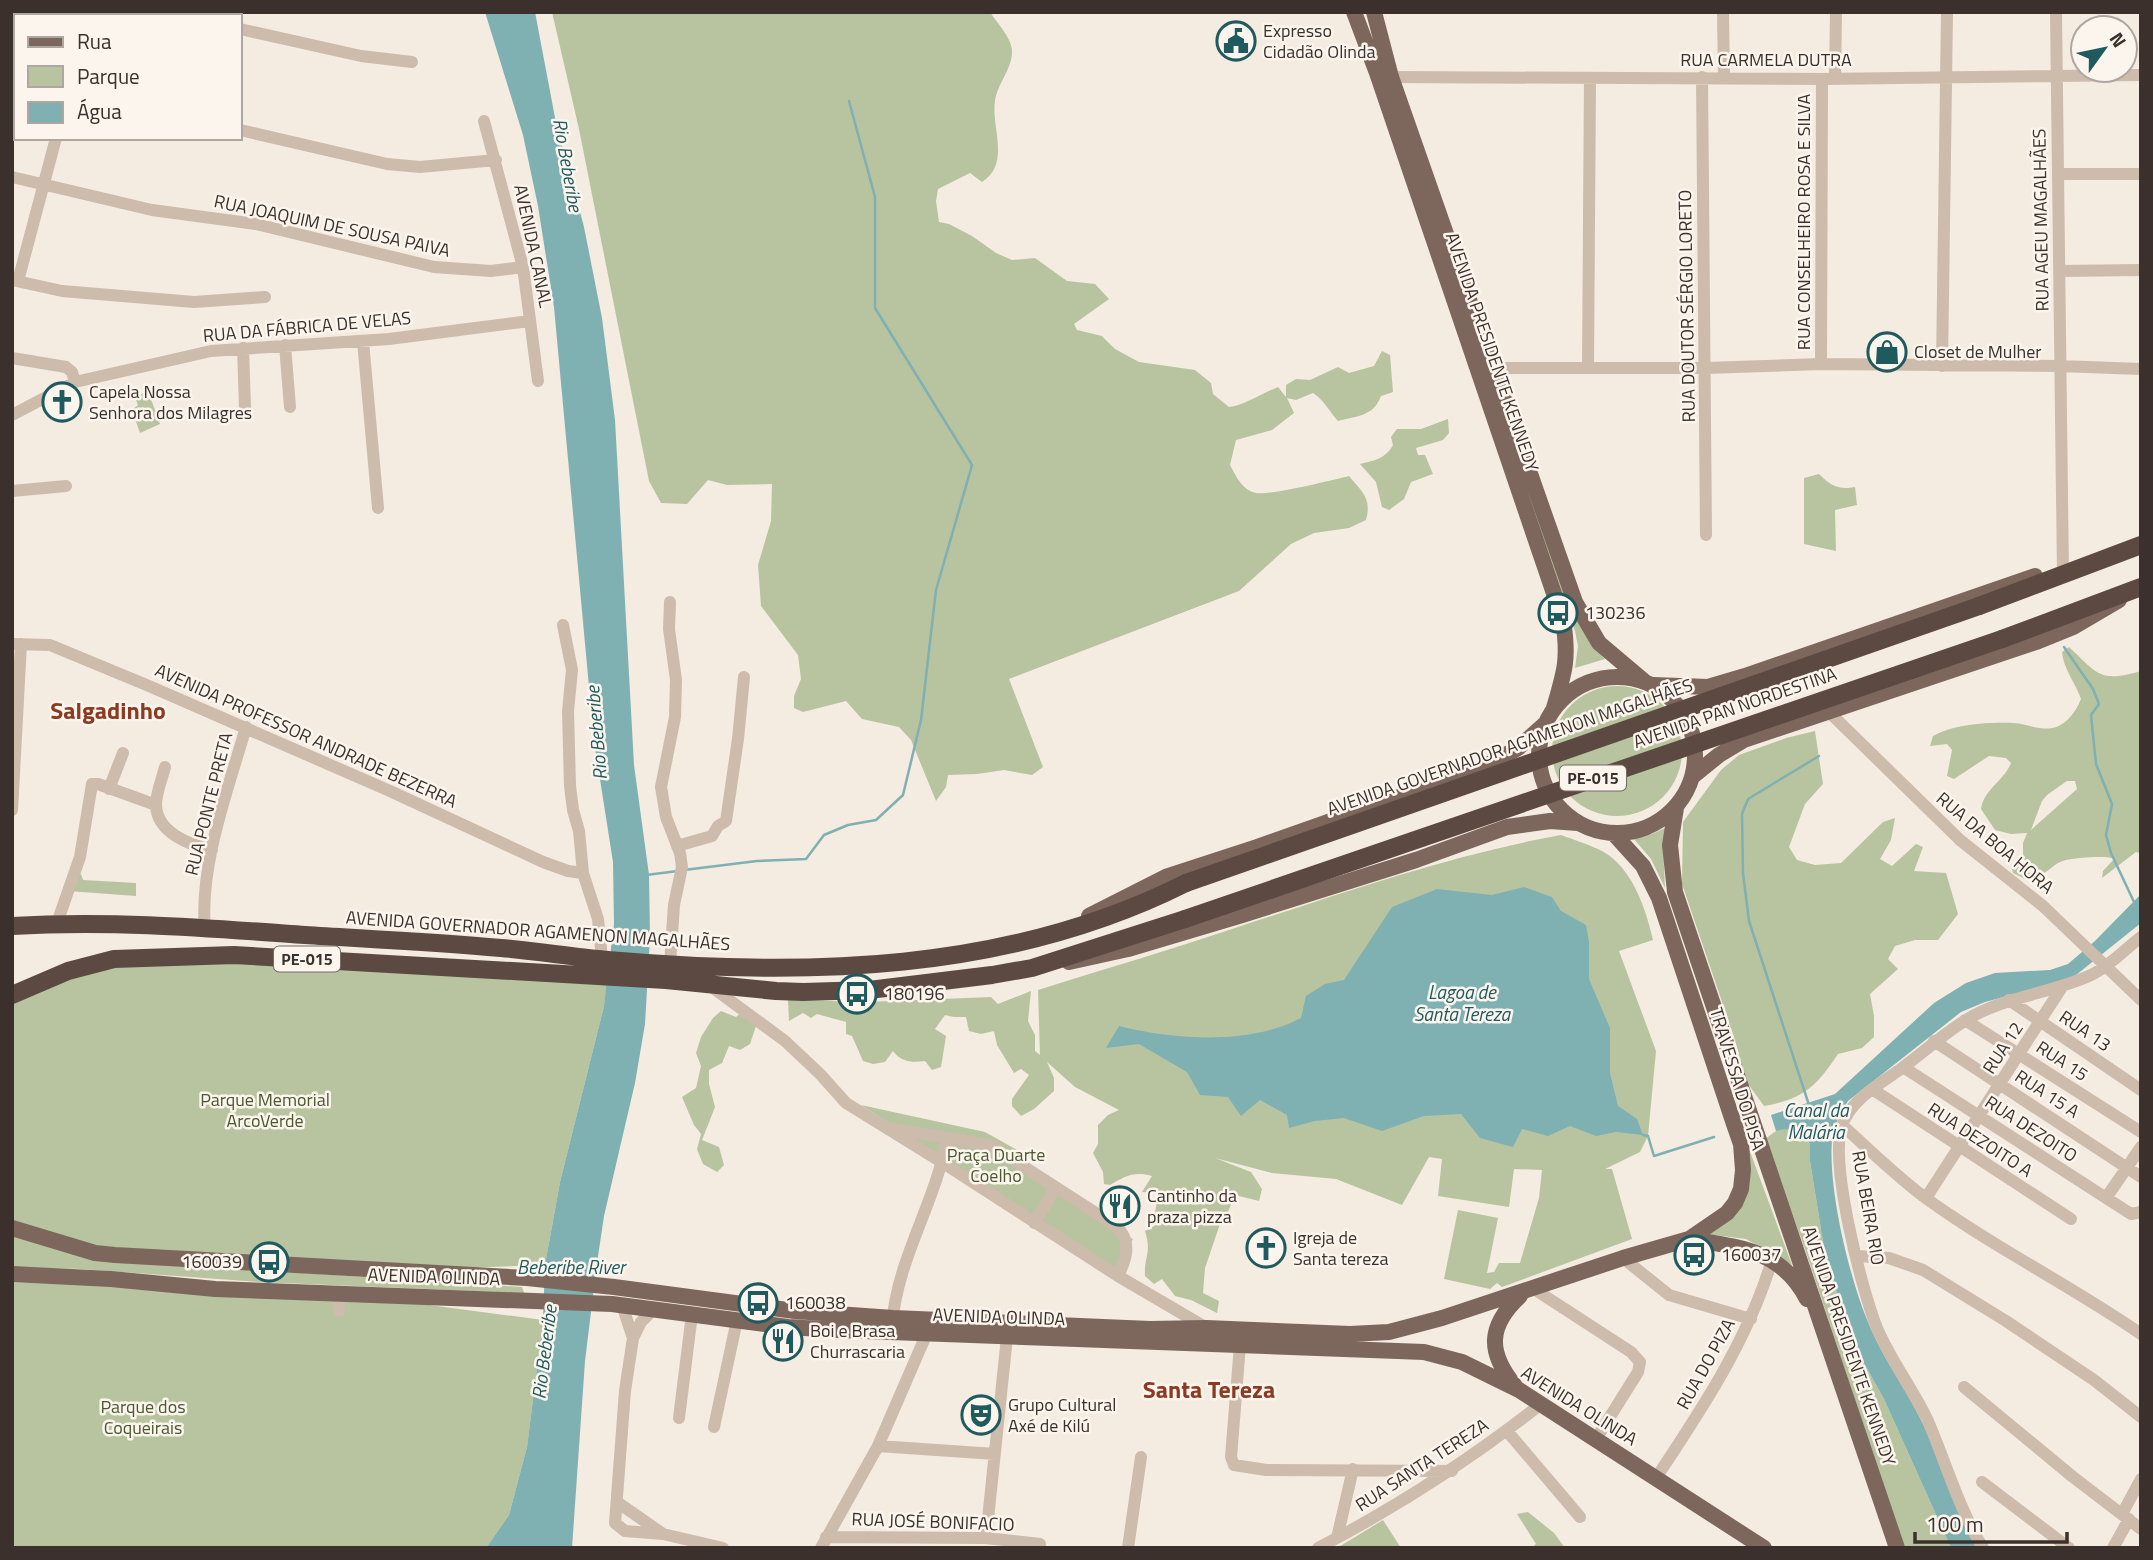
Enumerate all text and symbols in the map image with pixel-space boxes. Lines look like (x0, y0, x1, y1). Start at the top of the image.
legend (14, 14, 242, 140)
north arrow (2069, 14, 2139, 84)
place label: Expresso Cidadão Olinda (1263, 17, 1375, 65)
public building icon: Expresso Cidadão Olinda (1215, 20, 1257, 62)
text: Rua (77, 25, 112, 57)
text: N (2103, 26, 2134, 53)
street label: RUA CARMELA DUTRA (1680, 46, 1852, 73)
text: Parque (77, 60, 140, 92)
street label: RUA CONSELHEIRO ROSA E SILVA (1790, 94, 1817, 350)
text: Água (77, 95, 122, 127)
water label: Rio Beberibe (546, 116, 591, 215)
street label: RUA AGEU MAGALHÃES (2025, 128, 2056, 312)
street label: AVENIDA CANAL (507, 182, 560, 310)
street label: RUA JOAQUIM DE SOUSA PAIVA (212, 187, 453, 264)
street label: RUA DOUTOR SÉRGIO LORETO (1671, 189, 1702, 423)
street label: AVENIDA PRESIDENTE KENNEDY (1439, 229, 1546, 475)
street label: RUA DA FÁBRICA DE VELAS (202, 304, 412, 349)
shop icon: Closet de Mulher (1866, 331, 1908, 373)
place label: Closet de Mulher (1914, 338, 2042, 365)
place label: Capela Nossa Senhora dos Milagres (89, 378, 252, 426)
church icon: Capela Nossa Senhora dos Milagres (41, 381, 83, 423)
bus stop icon: 130236 (1537, 592, 1579, 634)
place label: 130236 (1585, 599, 1645, 626)
street label: AVENIDA PROFESSOR ANDRADE BEZERRA (151, 657, 462, 815)
street label: AVENIDA PAN NORDESTINA (1630, 660, 1840, 755)
street label: AVENIDA GOVERNADOR AGAMENON MAGALHÃES (1323, 671, 1696, 822)
water label: Rio Beberibe (577, 684, 614, 781)
district label: Salgadinho (50, 692, 166, 728)
street label: RUA PONTE PRETA (178, 729, 239, 878)
road number: PE-015 (1560, 765, 1626, 790)
street label: RUA DA BOA HORA (1931, 785, 2060, 900)
street label: AVENIDA GOVERNADOR AGAMENON MAGALHÃES (345, 904, 731, 957)
road number: PE-015 (274, 946, 340, 972)
bus stop icon: 180196 (836, 973, 878, 1015)
water label: Lagoa de Santa Tereza (1414, 977, 1512, 1028)
place label: 180196 (884, 980, 944, 1007)
street label: RUA 13 (2054, 1003, 2117, 1058)
street label: TRAVESSA DO PISA (1703, 1004, 1772, 1154)
street label: RUA 12 (1976, 1016, 2030, 1079)
street label: RUA 15 (2031, 1034, 2094, 1088)
street label: RUA 15 A (2010, 1063, 2085, 1125)
park label: Parque Memorial ArcoVerde (200, 1086, 330, 1134)
street label: RUA DEZOITO (1980, 1088, 2083, 1169)
water label: Canal da Malária (1783, 1095, 1850, 1146)
street label: RUA DEZOITO A (1922, 1095, 2038, 1184)
park label: Praça Duarte Coelho (947, 1141, 1045, 1189)
street label: RUA BEIRA RIO (1845, 1149, 1892, 1267)
place label: Cantinho da praza pizza (1147, 1182, 1237, 1230)
restaurant icon: Cantinho da praza pizza (1099, 1185, 1141, 1227)
street label: AVENIDA PRESIDENTE KENNEDY (1796, 1223, 1903, 1469)
place label: Igreja de Santa tereza (1293, 1224, 1388, 1272)
church icon: Igreja de Santa tereza (1245, 1227, 1287, 1269)
bus stop icon: 160037 (1673, 1234, 1715, 1276)
bus stop icon: 160039 (248, 1241, 290, 1283)
place label: 160037 (1721, 1241, 1781, 1268)
place label: 160039 (182, 1248, 242, 1275)
water label: Beberibe River (517, 1252, 627, 1281)
street label: AVENIDA OLINDA (367, 1261, 501, 1292)
bus stop icon: 160038 (737, 1282, 779, 1324)
place label: 160038 (785, 1289, 845, 1316)
street label: AVENIDA OLINDA (932, 1301, 1066, 1332)
water label: Rio Beberibe (523, 1302, 564, 1401)
street label: RUA DO PIZA (1669, 1313, 1742, 1414)
place label: Boi e Brasa Churrascaria (810, 1317, 905, 1365)
restaurant icon: Boi e Brasa Churrascaria (762, 1320, 804, 1362)
street label: AVENIDA OLINDA (1516, 1359, 1643, 1452)
district label: Santa Tereza (1143, 1371, 1275, 1407)
place label: Grupo Cultural Axé de Kilú (1008, 1391, 1116, 1439)
park label: Parque dos Coqueirais (100, 1393, 186, 1441)
theatre icon: Grupo Cultural Axé de Kilú (960, 1394, 1002, 1436)
street label: RUA SANTA TEREZA (1350, 1411, 1494, 1518)
scale bar (1915, 1500, 2067, 1544)
street label: RUA JOSÉ BONIFACIO (851, 1505, 1015, 1538)
text: 100 m (1926, 1508, 1983, 1540)

